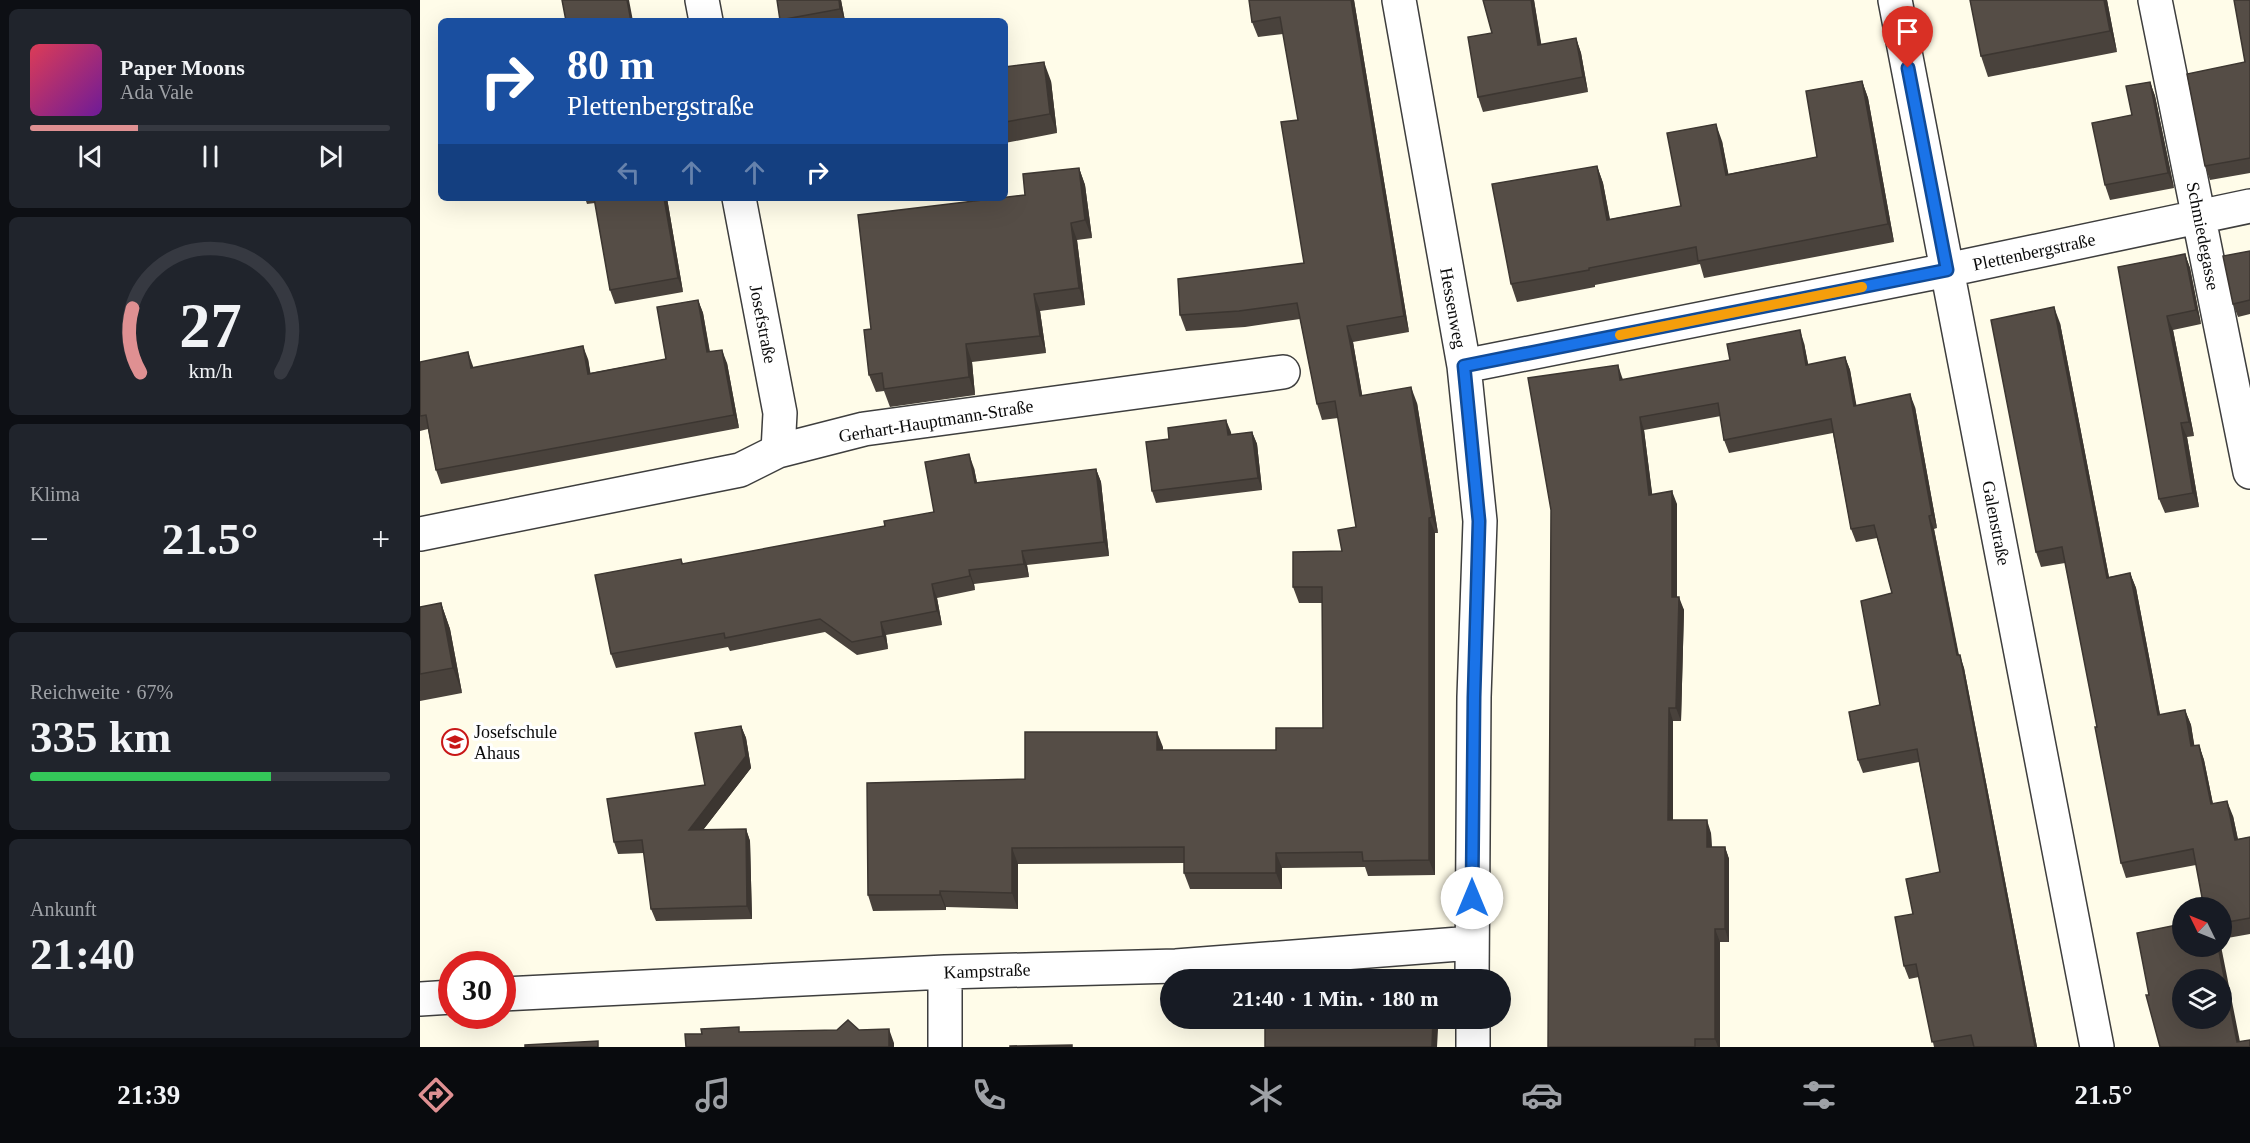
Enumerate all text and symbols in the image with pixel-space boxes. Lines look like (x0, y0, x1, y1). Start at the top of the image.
pin (1882, 6, 1933, 68)
icon: arrive (1891, 15, 1924, 48)
icon: right (468, 42, 546, 120)
text: 80 m (567, 42, 655, 88)
text: Paper Moons (120, 55, 245, 80)
text: Ada Vale (120, 81, 194, 103)
text: Plettenbergstraße (567, 91, 754, 121)
icon: previous (74, 140, 107, 173)
icon: pause (194, 140, 227, 173)
icon: next (314, 140, 347, 173)
icon: left (612, 156, 645, 189)
icon: ahead (675, 156, 708, 189)
icon: ahead (738, 156, 771, 189)
icon: right (801, 156, 834, 189)
street label: Schmiedegasse (2183, 180, 2223, 292)
street label: Plettenbergstraße (1971, 229, 2097, 275)
street label: Hessenweg (1436, 266, 1470, 350)
street label: Josefstraße (746, 283, 780, 365)
text: 27 (179, 291, 241, 360)
text: km/h (188, 359, 232, 383)
street label: Gerhart-Hauptmann-Straße (837, 396, 1035, 446)
street label: Galenstraße (1978, 479, 2014, 567)
text: Klima (30, 483, 80, 505)
text: 21.5° (162, 514, 258, 564)
text: − (30, 521, 49, 557)
text: + (371, 521, 390, 557)
text: Reichweite · 67% (30, 681, 173, 703)
text: 335 km (30, 712, 171, 762)
place label: Josefschule Ahaus (474, 722, 557, 763)
school or university icon: Josefschule Ahaus (440, 727, 470, 757)
position arrow (1440, 866, 1504, 930)
north arrow (2172, 897, 2232, 957)
map controls (2172, 897, 2232, 1029)
text: Ankunft (30, 898, 97, 920)
text: 21:40 (30, 929, 135, 979)
speed limit sign: 30 (438, 951, 516, 1029)
street label: Kampstraße (943, 959, 1031, 983)
button: layers (2172, 969, 2232, 1029)
text: 21:40 · 1 Min. · 180 m (1233, 986, 1438, 1011)
icon: directions (415, 1074, 457, 1116)
icon: music (692, 1074, 734, 1116)
icon: phone (968, 1074, 1010, 1116)
icon: climate (1245, 1074, 1287, 1116)
icon: car (1521, 1074, 1563, 1116)
icon: filters (1798, 1074, 1840, 1116)
text: 21:39 (117, 1080, 180, 1110)
text: 21.5° (2075, 1080, 2133, 1110)

